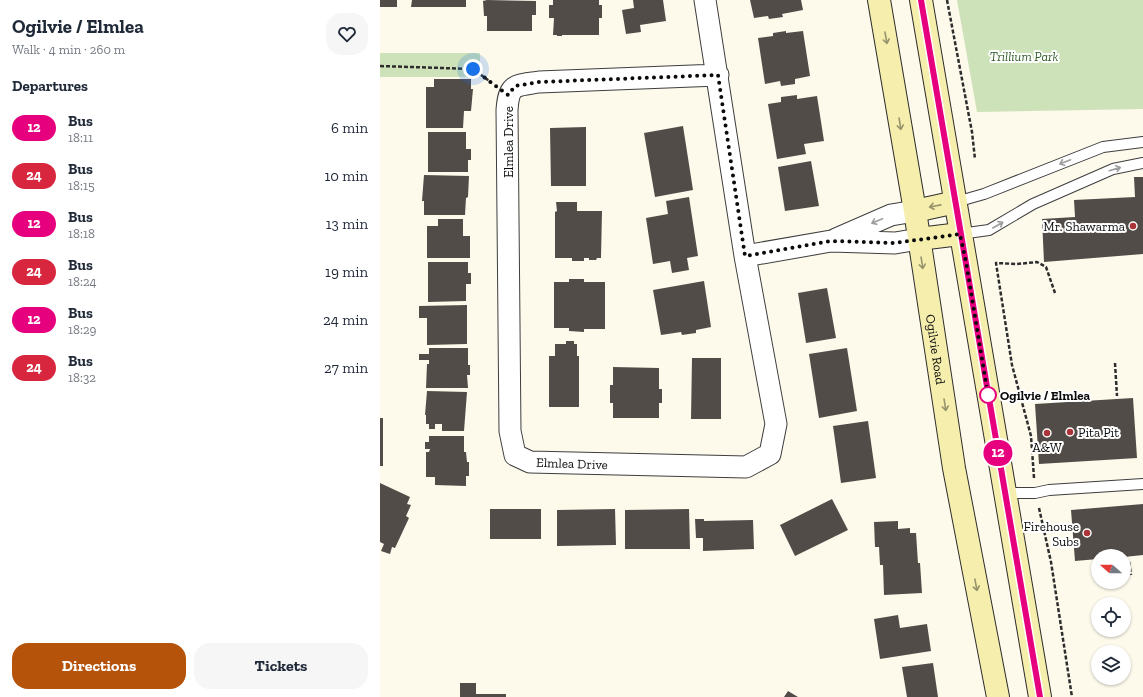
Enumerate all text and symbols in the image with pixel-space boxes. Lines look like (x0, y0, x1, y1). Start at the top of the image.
button: heart (326, 13, 368, 55)
text: Ogilvie / Elmlea (12, 15, 144, 38)
one-way arrow (882, 32, 890, 45)
text: Walk · 4 min · 260 m (12, 42, 125, 57)
park label: Trillium Park (990, 49, 1058, 64)
your location (463, 59, 483, 79)
text: Departures (12, 77, 88, 95)
street label: Elmlea Drive (501, 106, 516, 178)
text: Bus (68, 112, 93, 130)
one-way arrow (896, 117, 904, 130)
text: 12 (27, 119, 41, 136)
text: 6 min (331, 119, 368, 137)
text: 18:11 (68, 130, 93, 145)
one-way arrow (1060, 159, 1072, 167)
text: Bus (68, 160, 93, 178)
one-way arrow (1108, 165, 1121, 172)
text: 24 (26, 167, 42, 184)
text: 10 min (324, 167, 368, 185)
text: 18:15 (68, 178, 95, 193)
one-way arrow (929, 203, 942, 211)
text: Bus (68, 208, 93, 226)
text: 12 (27, 215, 41, 232)
text: 13 min (326, 215, 368, 233)
one-way arrow (872, 218, 884, 225)
place label: Mr. Shawarma (1043, 219, 1126, 234)
one-way arrow (992, 220, 1004, 228)
marker: Mr. Shawarma (1128, 221, 1138, 231)
text: 18:18 (68, 226, 95, 241)
text: Bus (68, 256, 93, 274)
one-way arrow (918, 256, 926, 269)
text: 24 (26, 263, 42, 280)
text: 19 min (325, 263, 368, 281)
text: 18:24 (68, 274, 97, 289)
text: Bus (68, 304, 93, 322)
text: 12 (27, 311, 41, 328)
text: 24 min (323, 311, 368, 329)
street label: Ogilvie Road (923, 313, 948, 386)
text: 18:29 (68, 322, 97, 337)
text: Bus (68, 352, 93, 370)
text: 24 (26, 359, 42, 376)
text: 27 min (324, 359, 368, 377)
text: 18:32 (68, 370, 96, 385)
marker: Ogilvie / Elmlea (979, 386, 997, 404)
place label: Ogilvie / Elmlea (1000, 388, 1091, 403)
one-way arrow (941, 398, 949, 411)
place label: Pita Pit (1078, 425, 1119, 440)
marker: Pita Pit (1065, 427, 1075, 437)
marker: A&W (1042, 428, 1052, 438)
line badge: 12 (980, 440, 1016, 466)
place label: A&W (1032, 440, 1063, 455)
text: 12 (991, 444, 1005, 461)
street label: Elmlea Drive (536, 455, 608, 472)
place label: Firehouse Subs (1023, 519, 1079, 549)
marker: Firehouse Subs (1082, 528, 1092, 538)
north arrow (1091, 549, 1131, 589)
map controls (1091, 549, 1131, 685)
one-way arrow (973, 578, 981, 591)
button: locate (1091, 597, 1131, 637)
button: Directions (12, 643, 186, 689)
button: Tickets (194, 643, 368, 689)
button: layers (1091, 645, 1131, 685)

